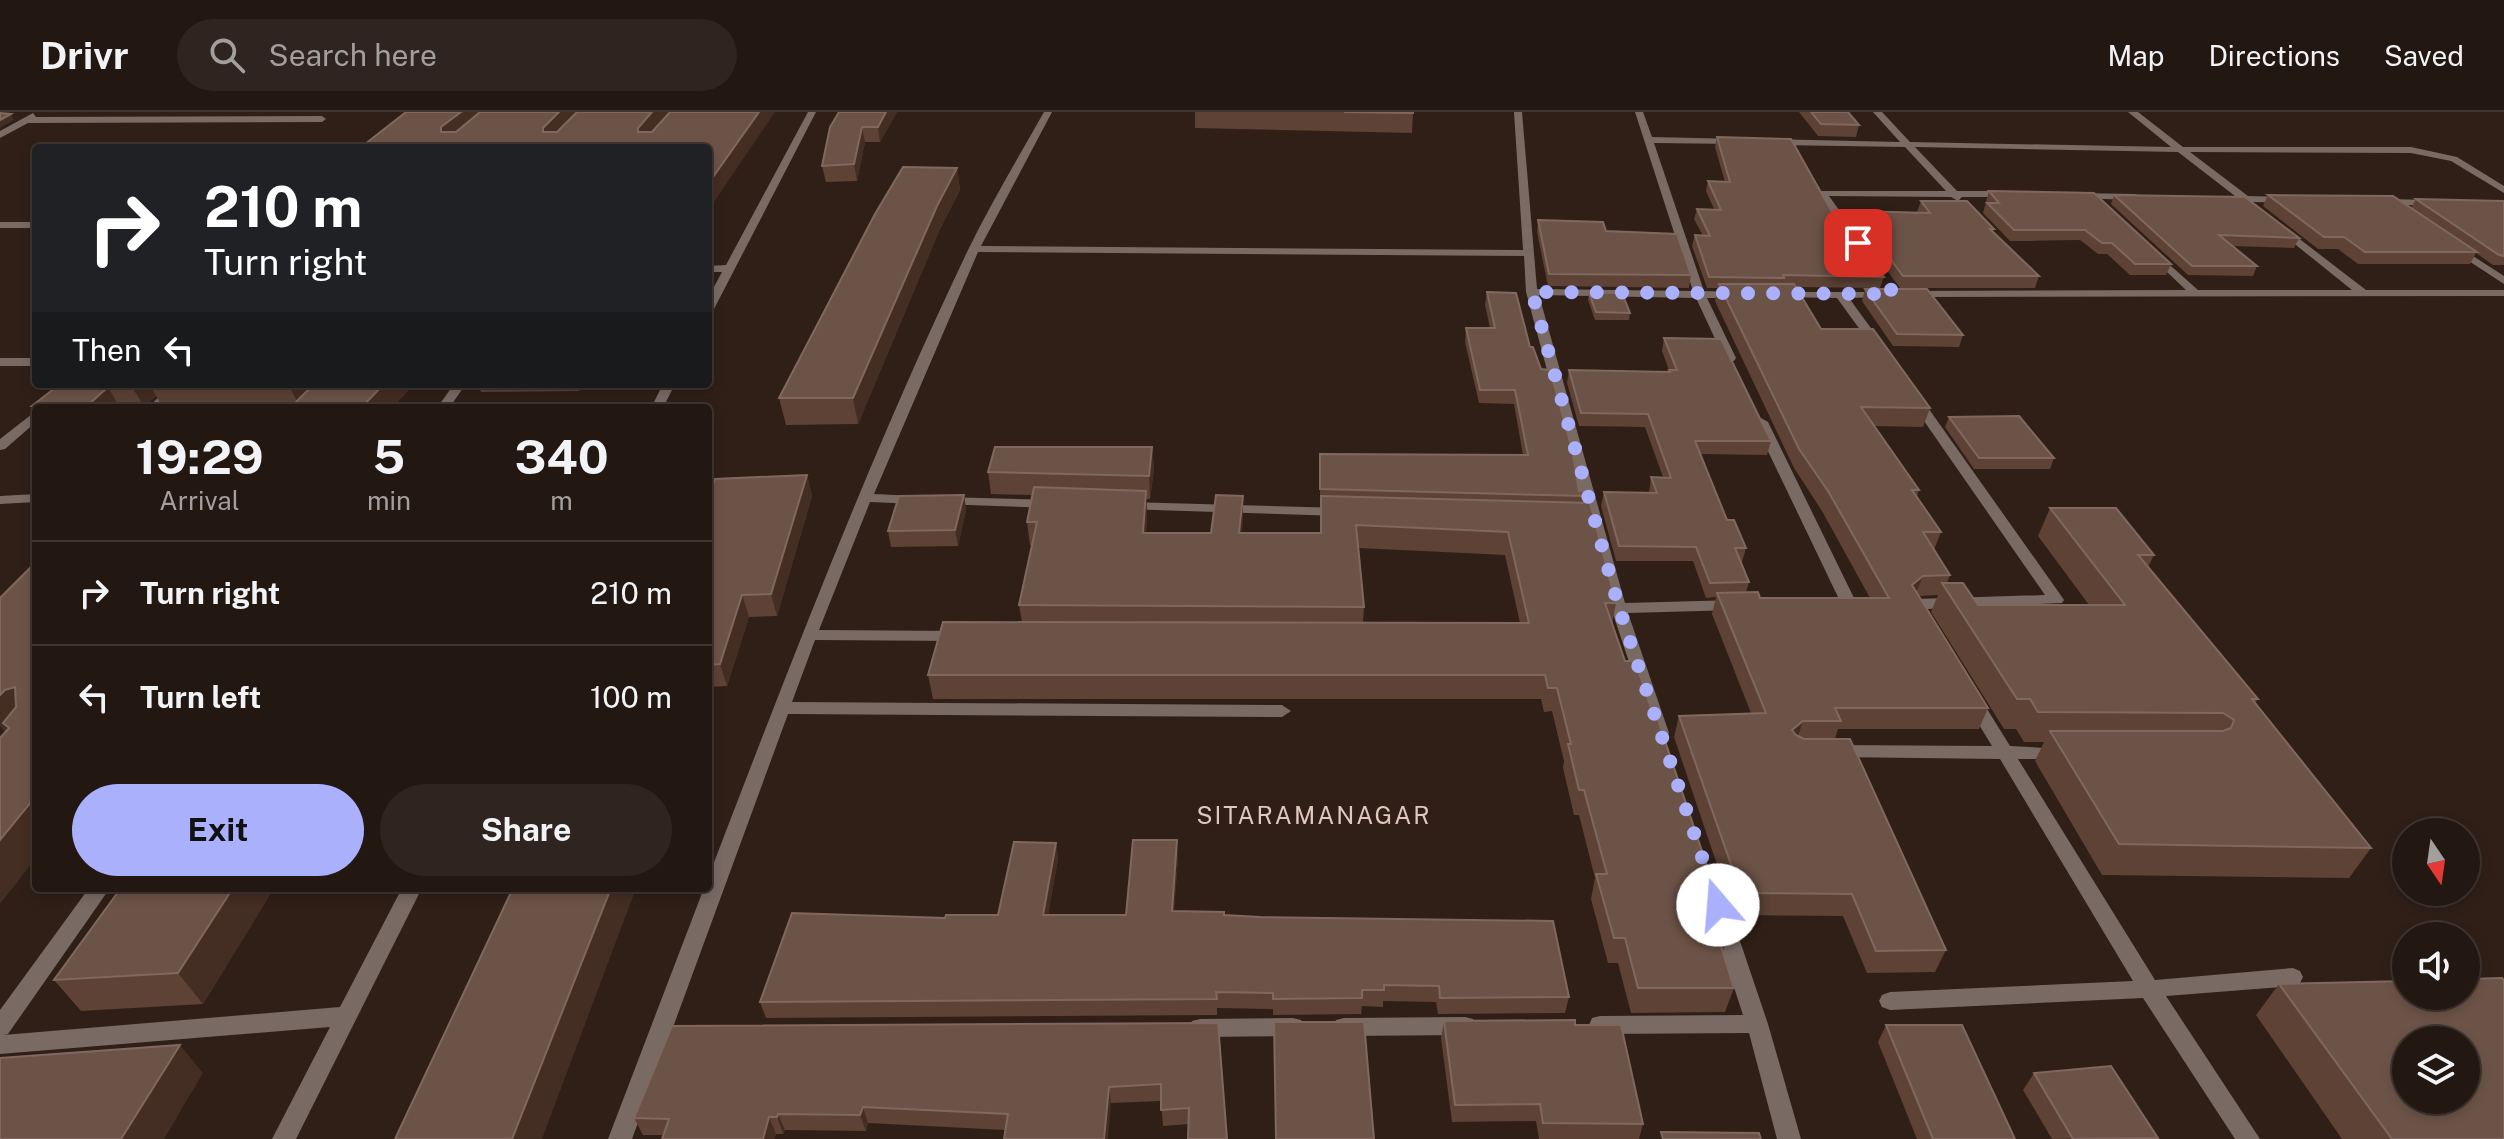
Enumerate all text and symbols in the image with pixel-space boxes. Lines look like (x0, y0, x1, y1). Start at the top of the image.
search box (177, 19, 737, 91)
text: Drivr (40, 33, 129, 78)
icon: search (205, 33, 249, 77)
text: Search here (269, 37, 437, 73)
text: Map (2108, 39, 2164, 72)
text: Directions (2208, 39, 2340, 72)
text: Saved (2384, 39, 2464, 72)
text: 210 m (204, 174, 362, 240)
icon: right (72, 176, 176, 280)
pin (1824, 209, 1892, 277)
icon: arrive (1836, 221, 1880, 265)
text: Turn right (204, 241, 367, 283)
icon: left (157, 328, 201, 372)
text: Then (72, 332, 141, 368)
text: 19:29 (135, 428, 264, 485)
text: 5 (373, 428, 405, 485)
text: 340 (514, 428, 609, 485)
text: Arrival (159, 485, 240, 516)
text: min (367, 485, 411, 516)
text: m (550, 485, 573, 516)
icon: right (72, 571, 116, 615)
text: Turn right (140, 575, 280, 611)
text: 210 m (590, 575, 672, 611)
icon: left (72, 675, 116, 719)
text: Turn left (140, 679, 261, 715)
text: 100 m (590, 679, 672, 715)
button: Exit (72, 784, 364, 876)
button: Share (380, 784, 672, 876)
district label: SITARAMANAGAR (1197, 801, 1431, 829)
north arrow (2392, 818, 2480, 906)
map controls (2392, 818, 2480, 1114)
position arrow (1676, 863, 1760, 947)
button: sound (2392, 922, 2480, 1010)
button: layers (2392, 1026, 2480, 1114)

